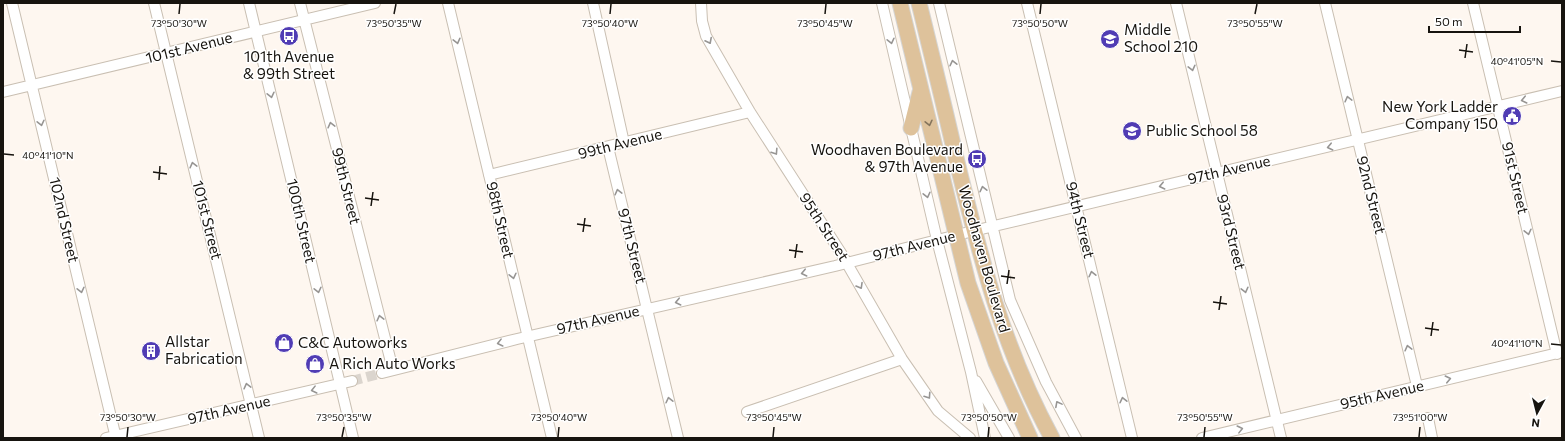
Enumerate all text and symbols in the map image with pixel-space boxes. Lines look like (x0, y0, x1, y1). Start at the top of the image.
scale bar (1429, 8, 1520, 34)
text: 50 m (1435, 14, 1463, 28)
text: 73°50'30"W (151, 17, 207, 29)
text: 73°50'35"W (366, 17, 422, 29)
text: 73°50'40"W (582, 17, 638, 29)
text: 73°50'45"W (797, 17, 853, 29)
text: 73°50'50"W (1012, 17, 1068, 29)
text: 73°50'55"W (1227, 17, 1283, 29)
place label: Middle School 210 (1124, 20, 1198, 55)
bus stop icon: 101th Avenue & 99th Street (278, 25, 300, 47)
street label: 101st Avenue (144, 28, 234, 66)
school or university icon: Middle School 210 (1099, 28, 1121, 50)
one-way arrow (704, 36, 712, 44)
one-way arrow (452, 37, 461, 44)
one-way arrow (886, 38, 894, 44)
place label: 101th Avenue & 99th Street (243, 47, 335, 82)
text: 40°41'05"N (1491, 55, 1543, 67)
one-way arrow (950, 59, 958, 66)
one-way arrow (1187, 65, 1195, 71)
one-way arrow (267, 92, 275, 99)
one-way arrow (1344, 96, 1352, 103)
one-way arrow (1521, 96, 1527, 104)
place label: New York Ladder Company 150 (1382, 97, 1498, 132)
public building icon: New York Ladder Company 150 (1501, 105, 1523, 127)
one-way arrow (924, 119, 933, 126)
one-way arrow (36, 120, 44, 126)
school or university icon: Public School 58 (1121, 120, 1143, 142)
one-way arrow (327, 121, 335, 128)
place label: Public School 58 (1146, 121, 1258, 139)
street label: 99th Avenue (576, 124, 664, 162)
place label: Woodhaven Boulevard & 97th Avenue (811, 140, 963, 175)
street label: 91st Street (1499, 140, 1533, 216)
one-way arrow (1326, 142, 1333, 150)
street label: 99th Street (329, 146, 365, 226)
one-way arrow (771, 148, 778, 155)
bus stop icon: Woodhaven Boulevard & 97th Avenue (966, 148, 988, 170)
text: 40°41'10"N (22, 149, 74, 161)
street label: 97th Avenue (1186, 151, 1272, 187)
street label: 92nd Street (1354, 154, 1390, 236)
one-way arrow (190, 162, 198, 168)
street label: 102nd Street (46, 175, 84, 264)
street label: 100th Street (284, 177, 320, 265)
street label: 101st Street (189, 178, 226, 261)
street label: 98th Street (483, 180, 519, 260)
street label: 94th Street (1063, 180, 1099, 260)
one-way arrow (1159, 181, 1166, 190)
street label: Woodhaven Boulevard (955, 183, 1015, 334)
one-way arrow (979, 186, 988, 193)
one-way arrow (615, 189, 623, 195)
street label: 95th Street (796, 189, 854, 264)
one-way arrow (922, 192, 930, 198)
street label: 93rd Street (1214, 192, 1250, 271)
street label: 97th Street (615, 206, 651, 285)
street label: 97th Avenue (871, 226, 957, 264)
one-way arrow (1523, 228, 1531, 235)
one-way arrow (801, 269, 808, 277)
one-way arrow (1089, 270, 1097, 277)
one-way arrow (509, 273, 517, 279)
one-way arrow (856, 281, 863, 289)
one-way arrow (76, 287, 84, 294)
one-way arrow (313, 287, 321, 293)
one-way arrow (1241, 287, 1249, 293)
one-way arrow (674, 297, 681, 305)
street label: 97th Avenue (555, 301, 641, 337)
one-way arrow (376, 315, 384, 322)
place label: Allstar Fabrication (165, 332, 243, 367)
shop icon: C&C Autoworks (273, 332, 295, 354)
place label: C&C Autoworks (298, 333, 408, 351)
text: 40°41'10"N (1491, 337, 1543, 349)
one-way arrow (497, 339, 503, 347)
building icon: Allstar Fabrication (140, 340, 162, 362)
one-way arrow (1404, 345, 1412, 351)
shop icon: A Rich Auto Works (304, 353, 326, 375)
place label: A Rich Auto Works (329, 354, 456, 372)
one-way arrow (1445, 375, 1451, 383)
street label: 95th Avenue (1338, 376, 1425, 412)
one-way arrow (243, 383, 251, 390)
one-way arrow (311, 386, 318, 394)
street label: 97th Avenue (186, 391, 272, 427)
one-way arrow (923, 392, 930, 399)
north arrow (1517, 393, 1557, 433)
one-way arrow (665, 397, 674, 404)
one-way arrow (1119, 397, 1127, 403)
one-way arrow (1055, 400, 1063, 408)
text: 73°50'30"W (100, 411, 156, 423)
text: 73°50'35"W (316, 411, 372, 423)
text: 73°50'40"W (531, 411, 587, 423)
text: 73°50'45"W (746, 411, 802, 423)
text: 73°50'50"W (961, 411, 1017, 423)
text: 73°50'55"W (1177, 411, 1233, 423)
text: 73°51'00"W (1393, 411, 1447, 423)
text: N (1531, 416, 1541, 430)
one-way arrow (1237, 425, 1243, 433)

